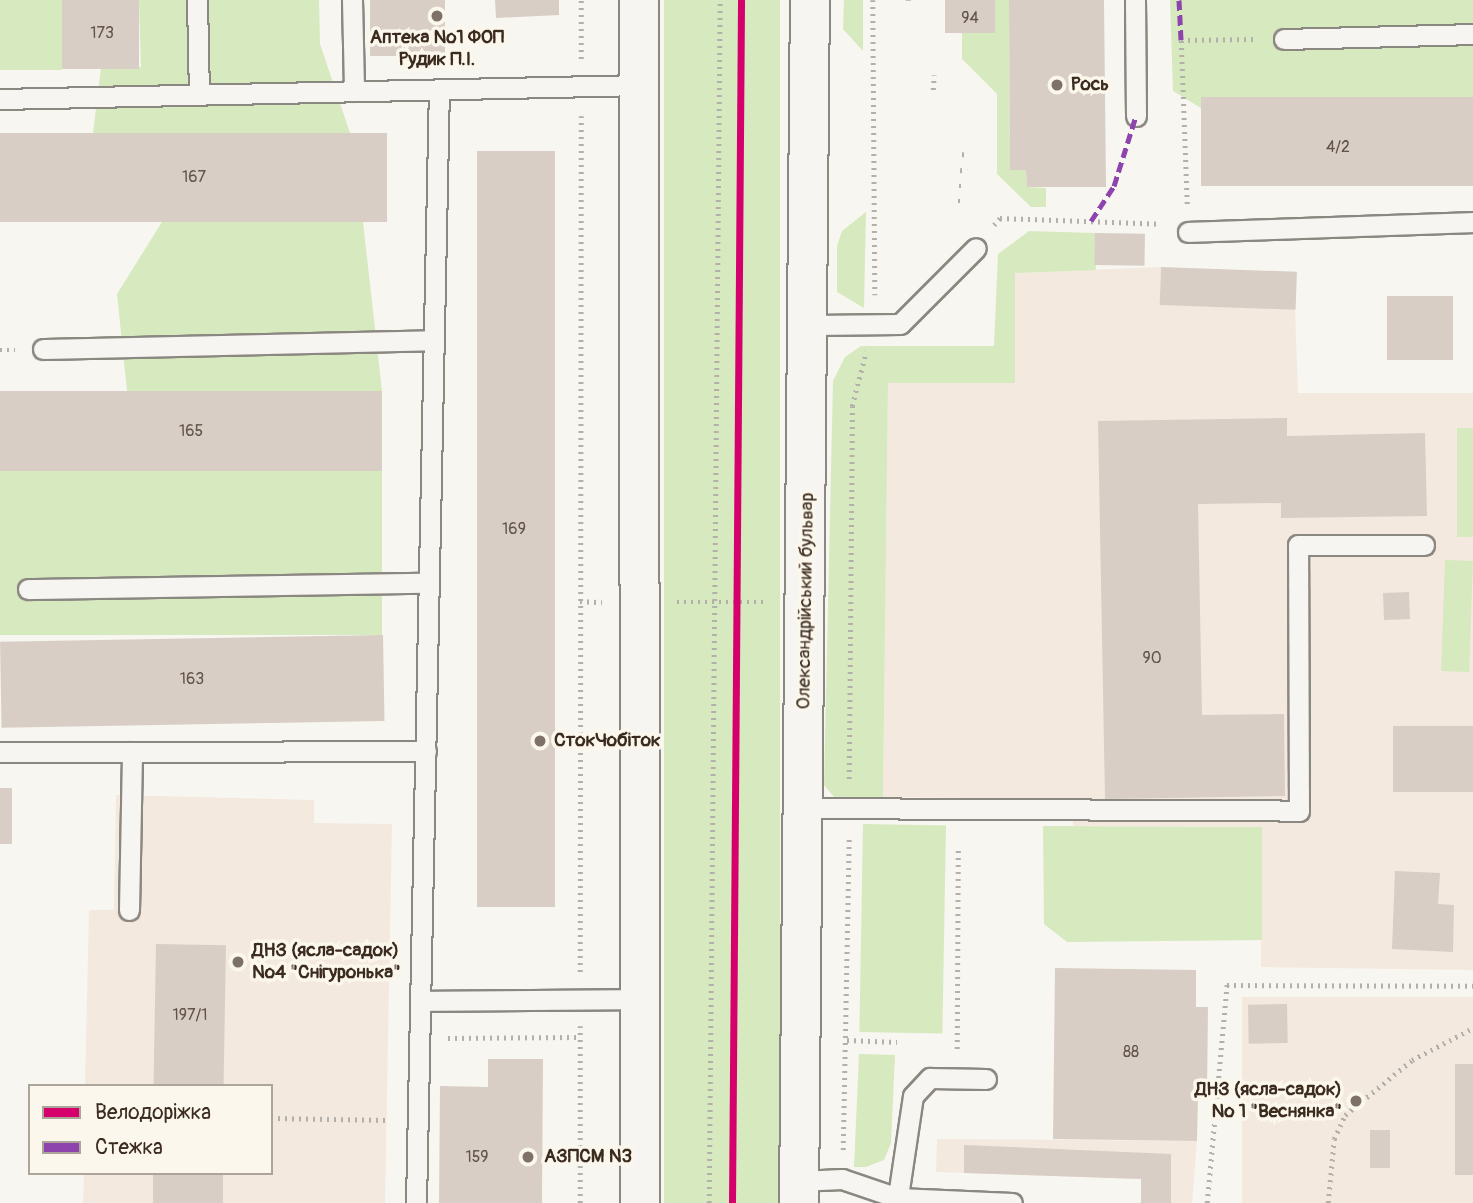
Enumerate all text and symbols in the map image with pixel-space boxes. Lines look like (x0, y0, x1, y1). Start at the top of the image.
marker: Аптека №1 ФОП Рудик П.І. (429, 8, 445, 24)
house number: 94 (961, 8, 979, 28)
house number: 173 (90, 23, 114, 43)
place label: Аптека №1 ФОП Рудик П.І. (370, 27, 504, 71)
place label: Рось (1071, 74, 1109, 96)
marker: Рось (1049, 77, 1065, 93)
house number: 4/2 (1326, 137, 1350, 157)
house number: 167 (182, 167, 206, 187)
house number: 165 (179, 421, 203, 441)
street label: Олександрійський бульвар (793, 492, 819, 710)
house number: 169 (502, 519, 526, 539)
house number: 90 (1142, 648, 1162, 668)
house number: 163 (180, 669, 204, 689)
place label: СтокЧобіток (554, 730, 661, 752)
marker: СтокЧобіток (532, 733, 548, 749)
place label: ДНЗ (ясла-садок) №4 "Снігуронька" (252, 940, 401, 984)
marker: ДНЗ (ясла-садок) №4 "Снігуронька" (230, 954, 246, 970)
house number: 197/1 (173, 1005, 207, 1025)
house number: 88 (1123, 1042, 1139, 1062)
place label: ДНЗ (ясла-садок) № 1 "Веснянка" (1195, 1079, 1342, 1123)
legend (28, 1084, 273, 1175)
marker: ДНЗ (ясла-садок) № 1 "Веснянка" (1348, 1093, 1364, 1109)
text: Велодоріжка (95, 1099, 211, 1126)
text: Стежка (95, 1134, 163, 1161)
place label: АЗПСМ N3 (544, 1146, 632, 1168)
house number: 159 (465, 1147, 489, 1167)
marker: АЗПСМ N3 (518, 1147, 538, 1167)

